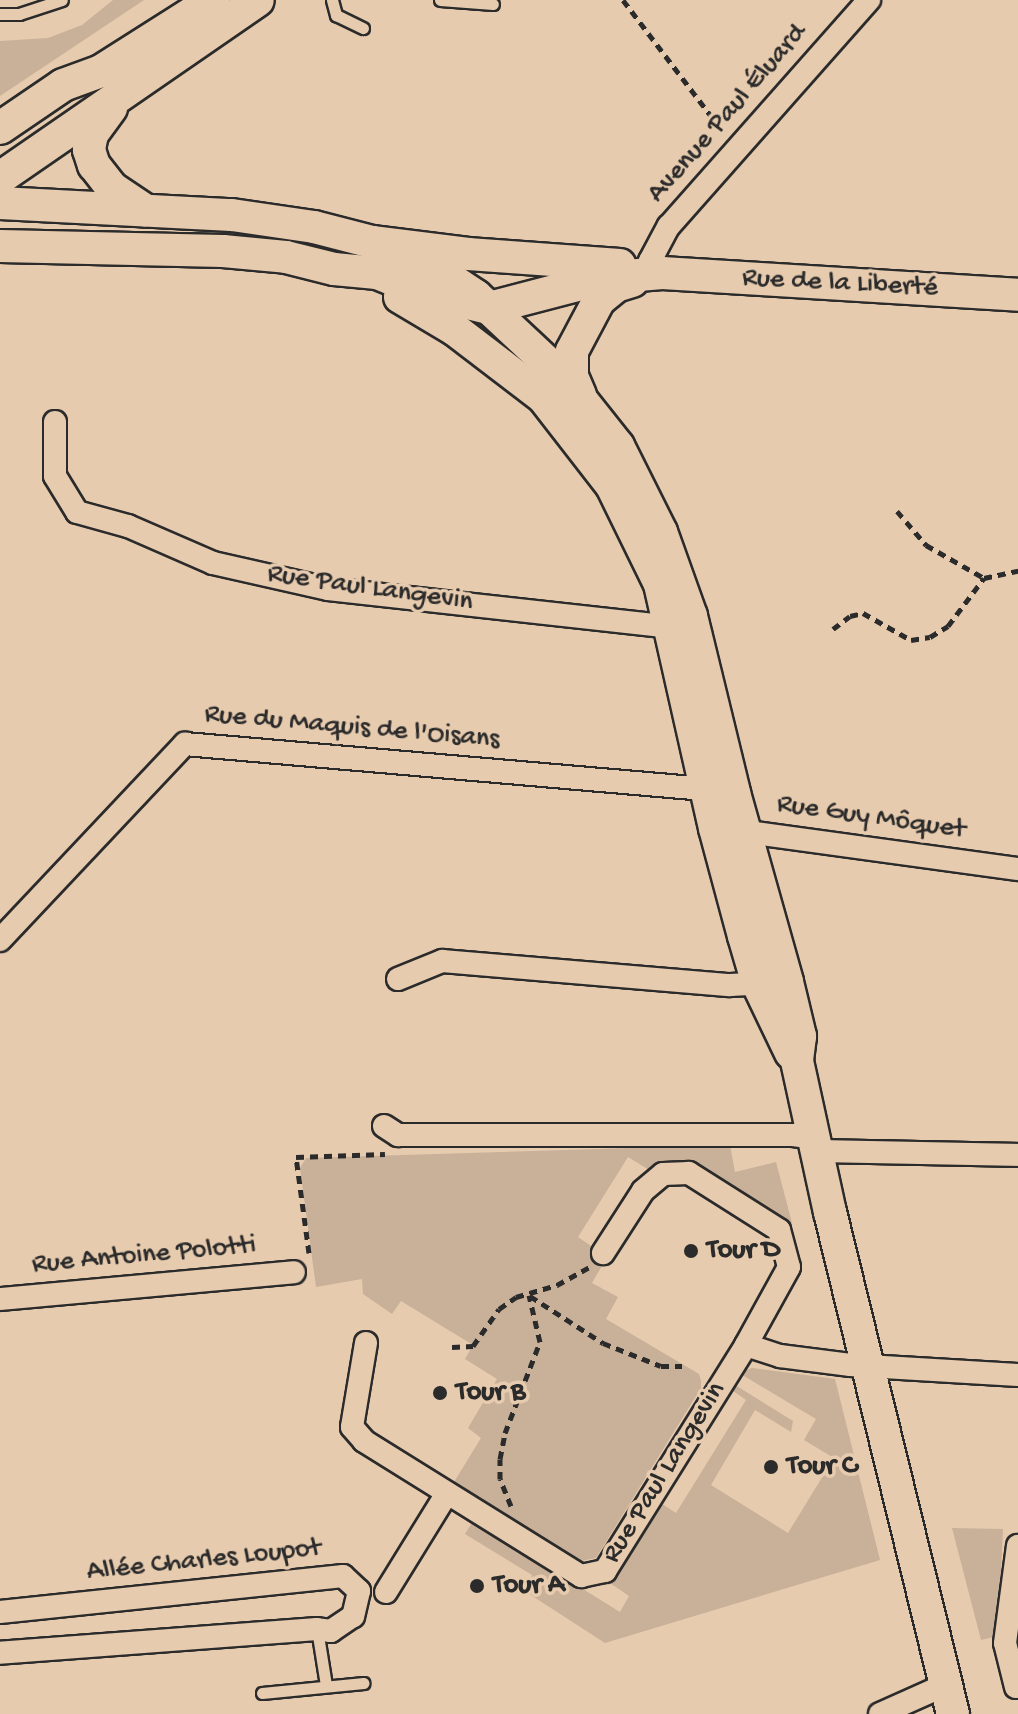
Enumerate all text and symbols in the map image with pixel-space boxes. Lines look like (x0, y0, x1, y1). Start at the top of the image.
street label: Avenue Paul Éluard (641, 18, 815, 210)
street label: Rue de la Liberté (741, 262, 939, 306)
street label: Rue Paul Langevin (265, 558, 475, 620)
street label: Rue du Maquis de l'Oisans (203, 698, 501, 758)
street label: Rue Guy Môquet (775, 788, 967, 848)
street label: Rue Antoine Polotti (31, 1229, 257, 1283)
place label: Tour D (707, 1234, 780, 1268)
marker: Tour D (682, 1242, 700, 1260)
place label: Tour B (456, 1376, 525, 1410)
street label: Rue Paul Langevin (596, 1376, 734, 1570)
marker: Tour B (431, 1384, 449, 1402)
place label: Tour C (787, 1450, 857, 1484)
marker: Tour C (762, 1458, 780, 1476)
street label: Allée Charles Loupot (85, 1532, 323, 1590)
place label: Tour A (493, 1569, 565, 1603)
marker: Tour A (468, 1577, 486, 1595)

